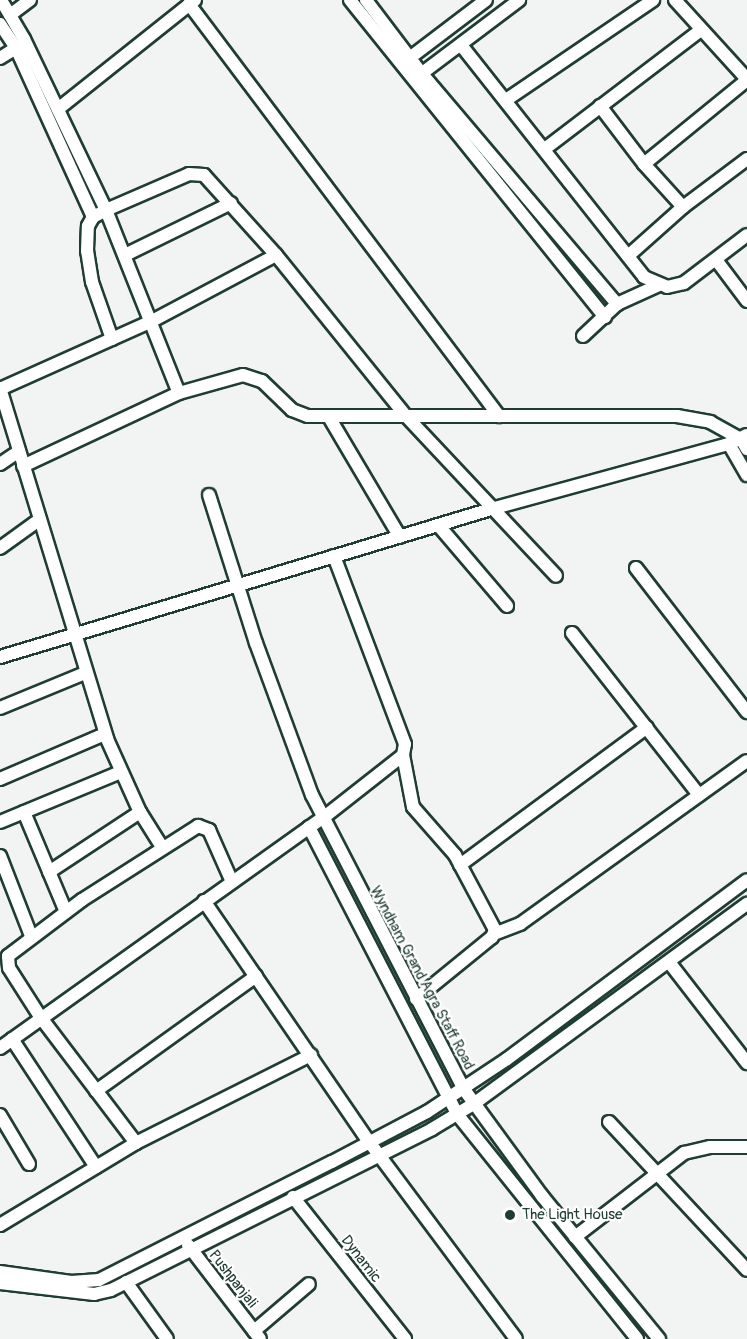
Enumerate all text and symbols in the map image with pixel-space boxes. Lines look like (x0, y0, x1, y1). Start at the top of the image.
street label: Wyndham Grand Agra Staff Road (366, 883, 478, 1073)
place label: The Light House (522, 1206, 622, 1224)
marker: The Light House (503, 1208, 517, 1222)
street label: Dynamic (337, 1232, 385, 1286)
street label: Pushpanjali (205, 1247, 261, 1311)

